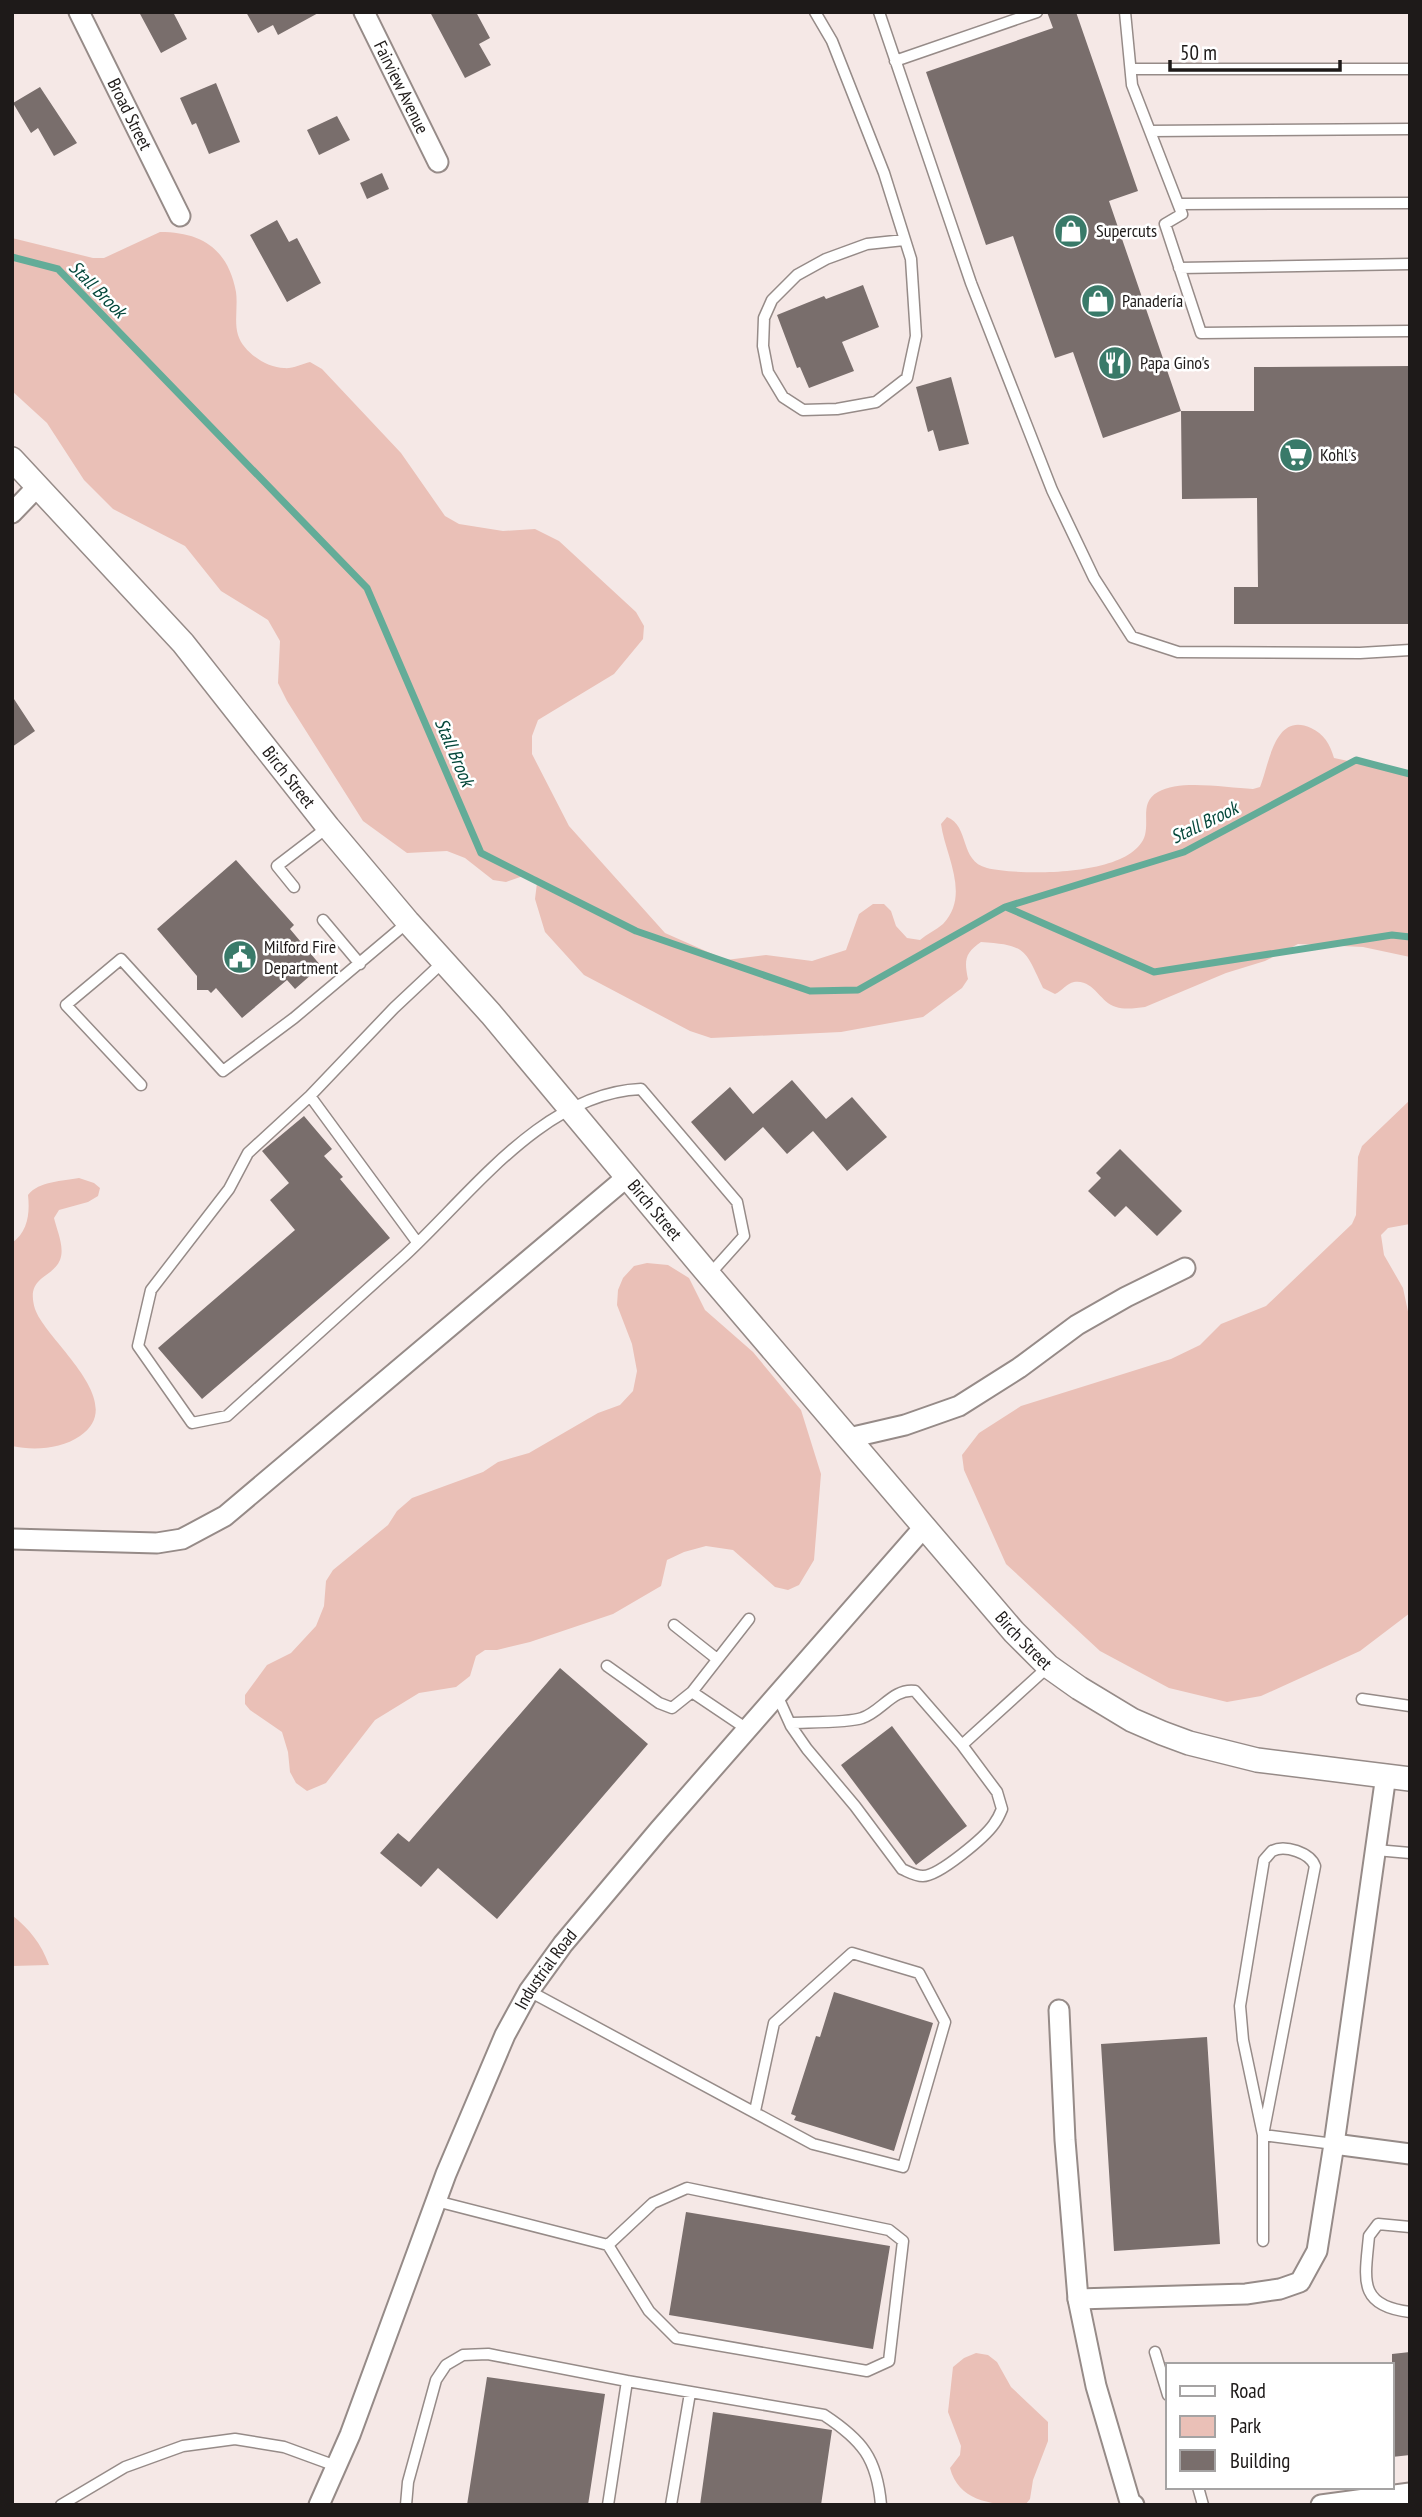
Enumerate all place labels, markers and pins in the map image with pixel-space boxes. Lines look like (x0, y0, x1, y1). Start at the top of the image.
shop icon: Supercuts (1052, 212, 1090, 250)
place label: Supercuts (1096, 219, 1157, 242)
shop icon: Panadería (1079, 282, 1117, 320)
place label: Panadería (1122, 289, 1183, 312)
restaurant icon: Papa Gino's (1096, 344, 1134, 382)
place label: Papa Gino's (1140, 351, 1210, 374)
supermarket icon: Kohl's (1277, 436, 1315, 474)
place label: Kohl's (1320, 443, 1356, 466)
place label: Milford Fire Department (264, 935, 338, 979)
public building icon: Milford Fire Department (221, 938, 259, 976)

